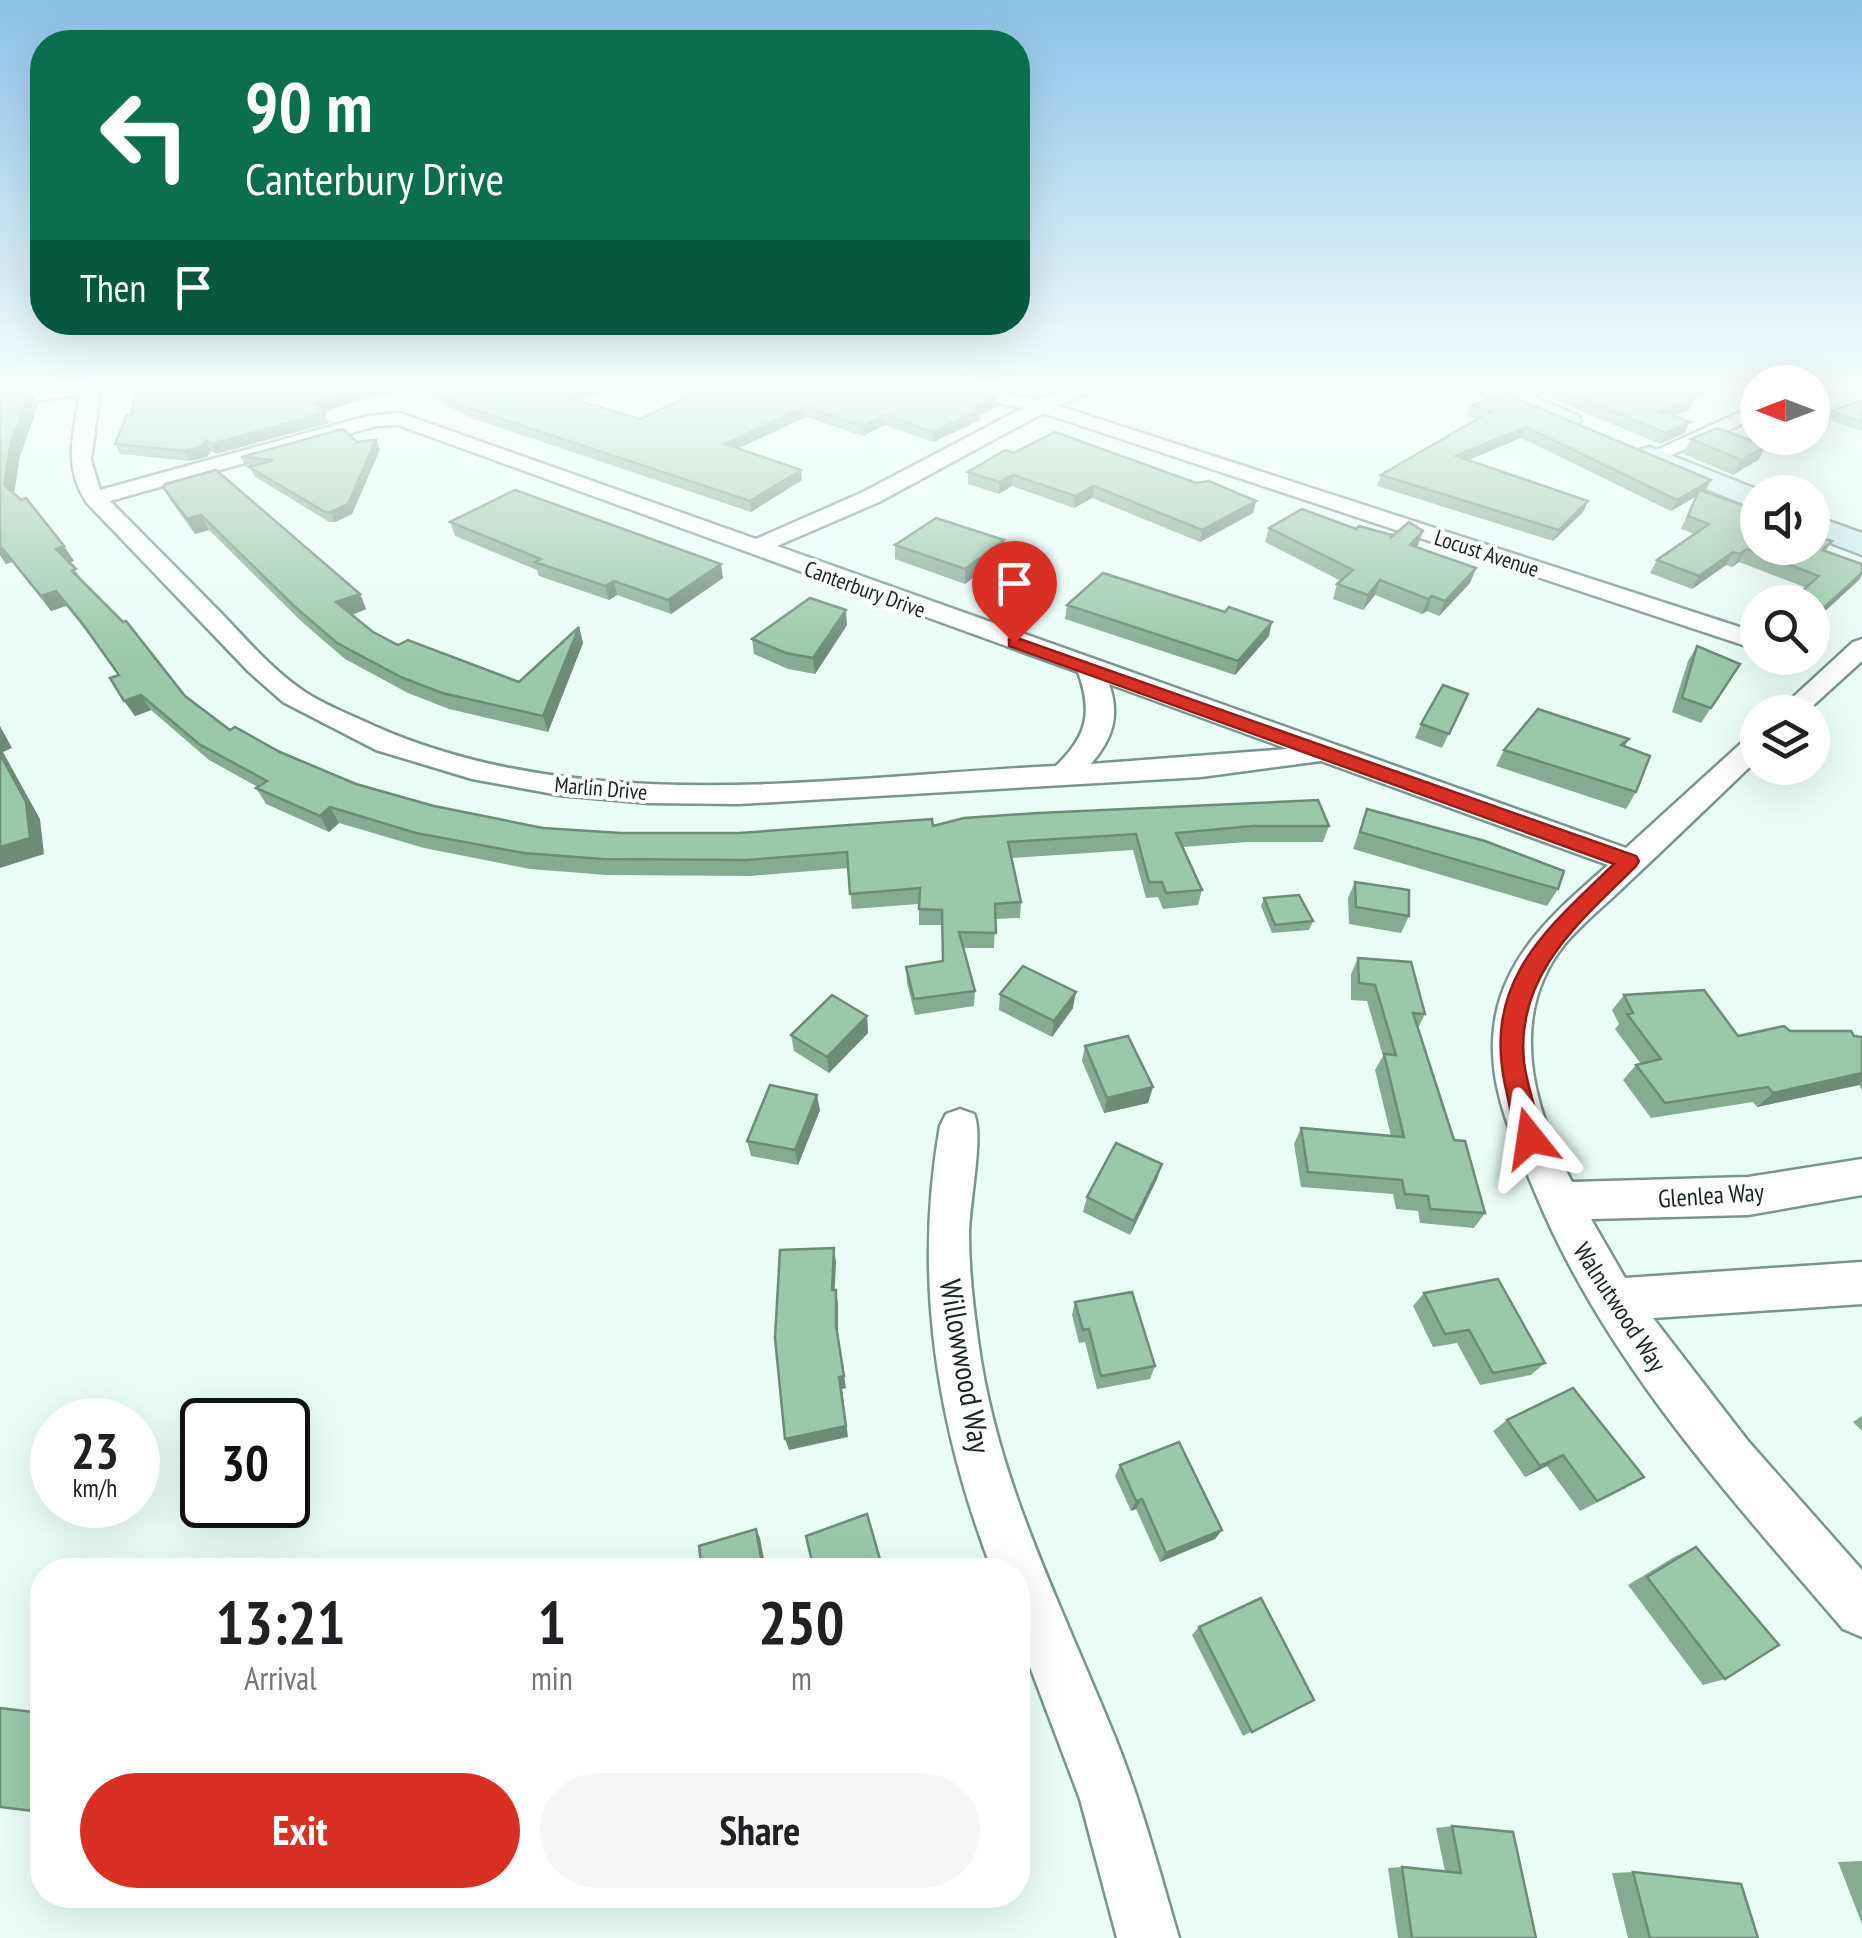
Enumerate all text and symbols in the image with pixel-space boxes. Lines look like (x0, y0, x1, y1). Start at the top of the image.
text: 90 m (245, 61, 373, 151)
icon: left (80, 70, 210, 200)
text: Canterbury Drive (245, 149, 504, 207)
icon: arrive (166, 260, 221, 315)
text: Then (80, 263, 146, 312)
north arrow (1740, 365, 1830, 455)
map controls (1740, 365, 1830, 785)
button: sound (1740, 475, 1830, 565)
street label: Locust Avenue (1431, 523, 1543, 583)
pin (972, 541, 1057, 644)
street label: Canterbury Drive (801, 554, 929, 624)
icon: arrive (987, 556, 1042, 611)
button: search (1740, 585, 1830, 675)
button: layers (1740, 695, 1830, 785)
street label: Marlin Drive (553, 770, 649, 806)
position arrow (1478, 1086, 1582, 1190)
street label: Glenlea Way (1657, 1175, 1765, 1215)
street label: Walnutwood Way (1566, 1236, 1674, 1378)
street label: Willowwood Way (932, 1276, 1001, 1457)
speed limit sign: 30 (180, 1398, 310, 1528)
text: 23 (71, 1418, 119, 1483)
text: km/h (73, 1472, 117, 1504)
text: 13:21 (216, 1583, 345, 1661)
text: 1 (538, 1583, 566, 1661)
text: 250 (758, 1583, 844, 1661)
text: Arrival (244, 1657, 317, 1699)
text: min (531, 1657, 573, 1699)
text: m (791, 1657, 812, 1699)
button: Exit (80, 1773, 520, 1888)
button: Share (540, 1773, 980, 1888)

